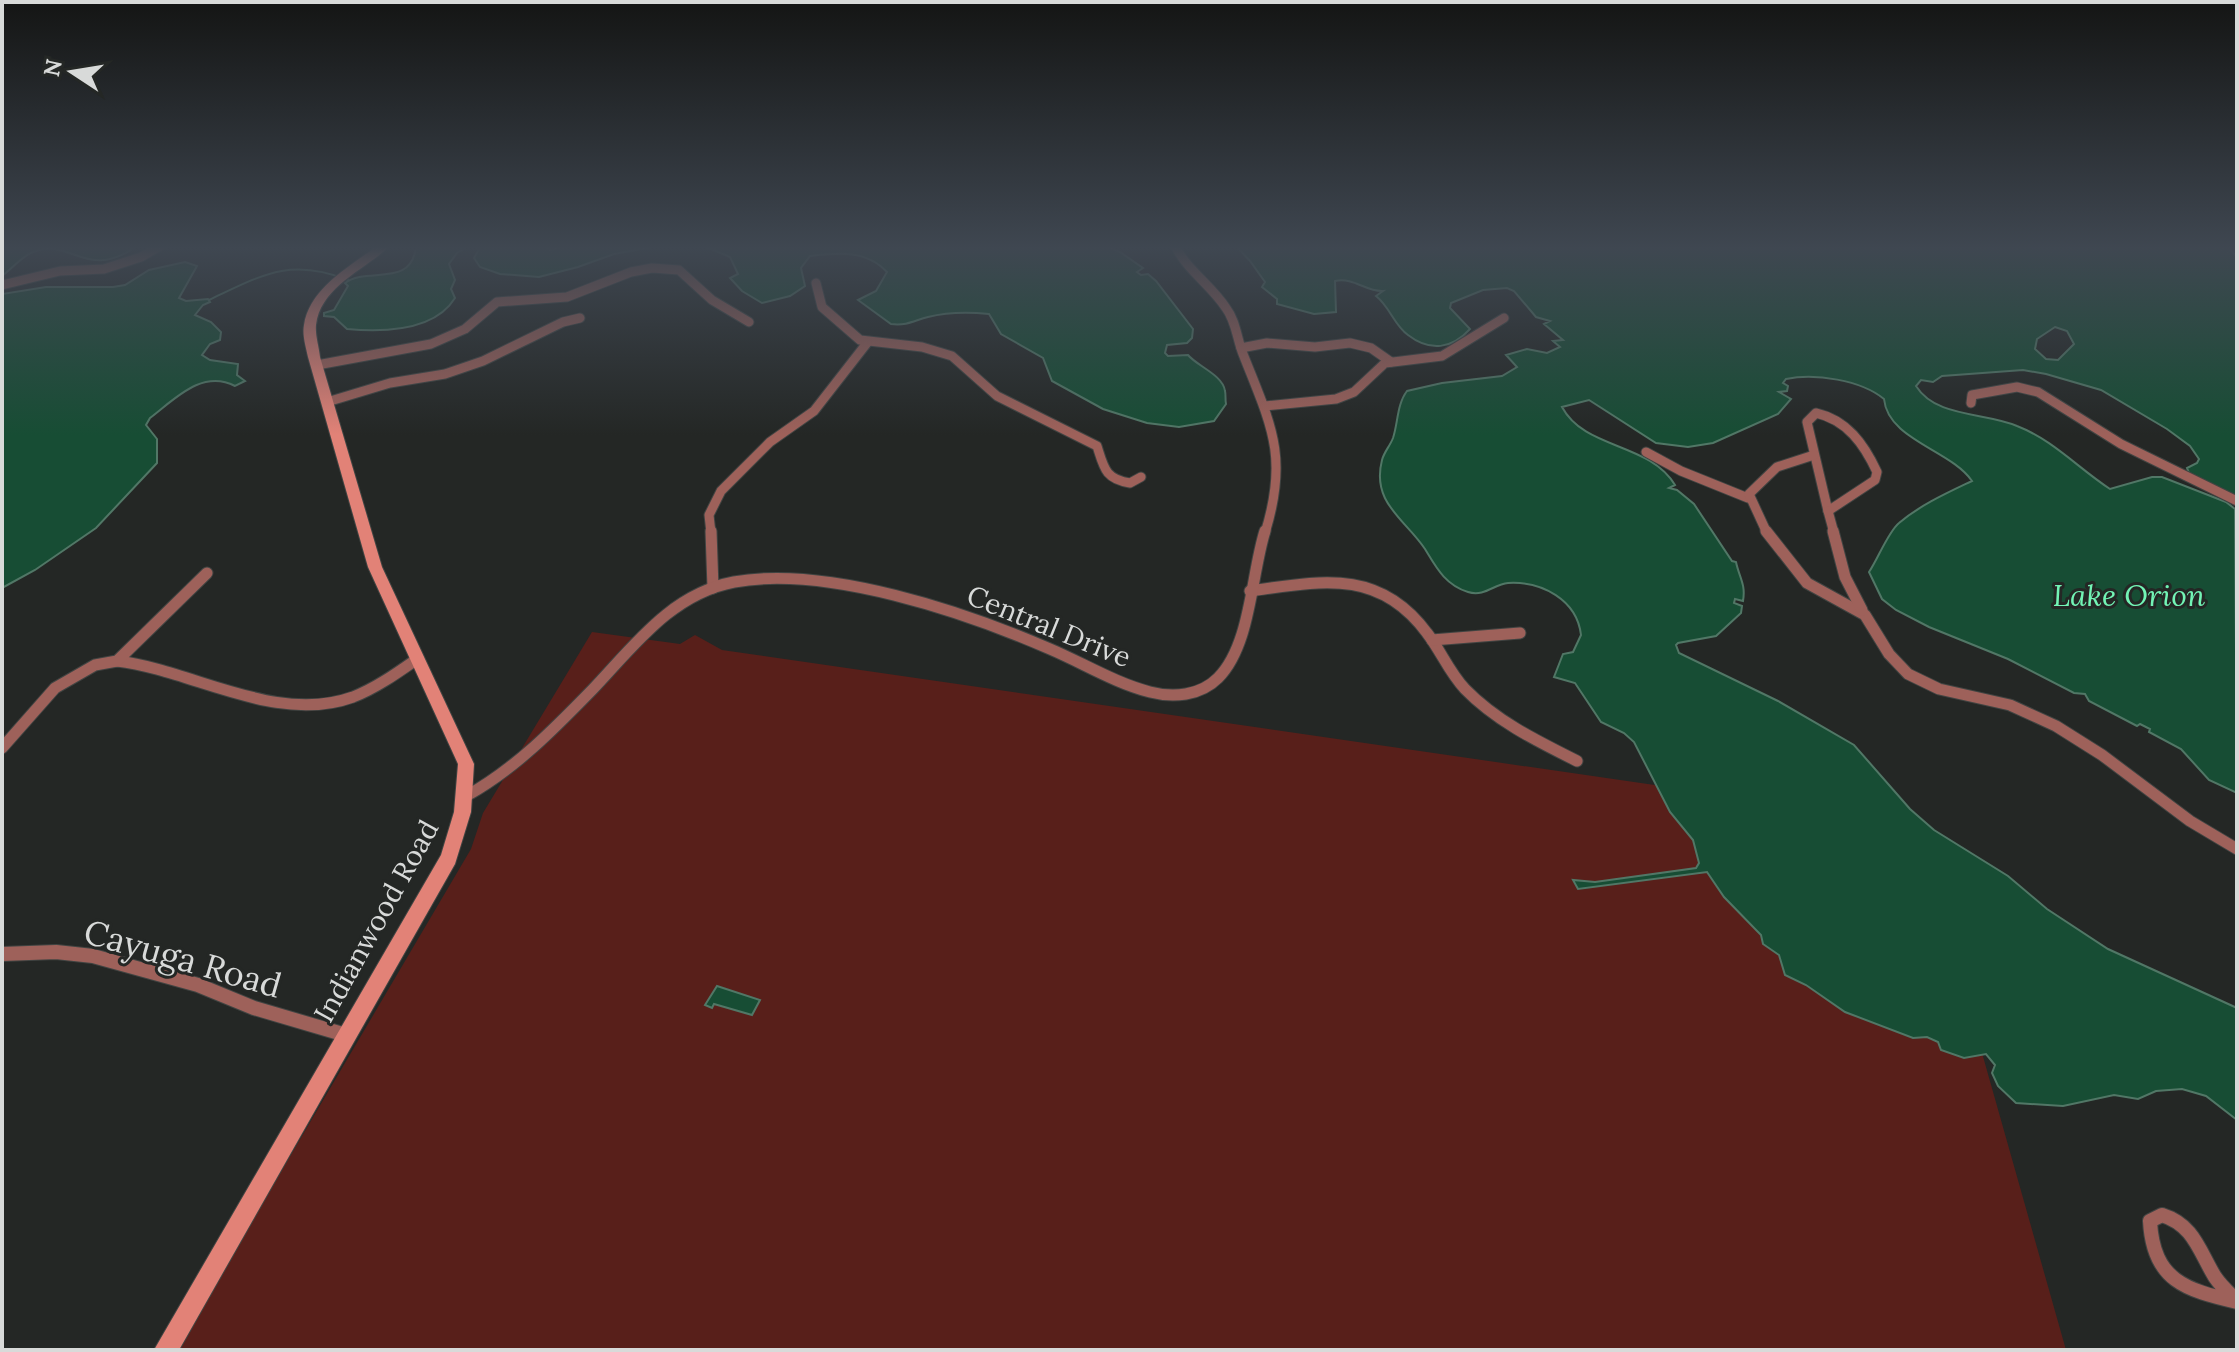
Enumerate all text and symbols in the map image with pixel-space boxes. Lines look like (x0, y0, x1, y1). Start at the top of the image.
north arrow (32, 32, 112, 112)
text: N (37, 57, 68, 79)
water label: Lake Orion (2053, 576, 2206, 614)
street label: Central Drive (962, 577, 1136, 675)
street label: Indianwood Road (306, 814, 446, 1028)
street label: Cayuga Road (79, 909, 287, 1008)

